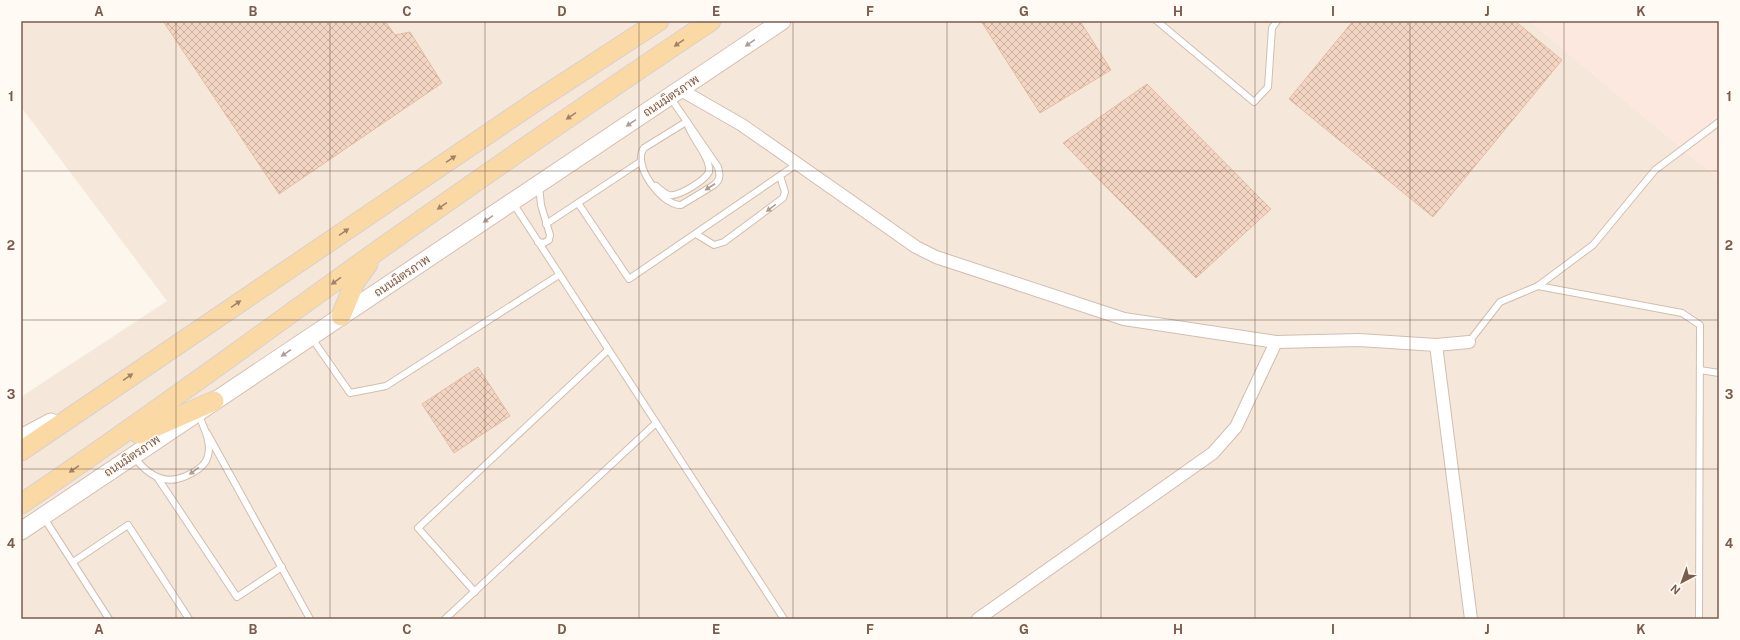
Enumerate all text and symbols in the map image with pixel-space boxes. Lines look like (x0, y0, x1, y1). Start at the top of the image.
text: A (94, 4, 104, 19)
text: B (249, 4, 258, 19)
text: C (402, 4, 412, 19)
text: D (557, 4, 567, 19)
text: E (712, 4, 720, 19)
text: F (866, 4, 874, 19)
text: G (1019, 4, 1029, 19)
text: H (1173, 4, 1183, 19)
text: I (1331, 4, 1335, 19)
text: J (1484, 4, 1490, 19)
text: K (1636, 4, 1646, 19)
one-way arrow (673, 39, 685, 46)
one-way arrow (745, 39, 755, 47)
street label: ถนนมิตรภาพ (640, 72, 702, 120)
text: 1 (8, 89, 14, 104)
text: 1 (1726, 89, 1732, 104)
one-way arrow (566, 112, 577, 120)
one-way arrow (625, 119, 636, 127)
one-way arrow (446, 155, 457, 163)
one-way arrow (704, 184, 715, 191)
one-way arrow (436, 202, 447, 210)
one-way arrow (765, 204, 776, 212)
one-way arrow (482, 215, 493, 223)
one-way arrow (338, 228, 349, 236)
text: 2 (7, 238, 15, 253)
text: 2 (1725, 238, 1733, 253)
street label: ถนนมิตรภาพ (371, 252, 433, 300)
one-way arrow (330, 277, 341, 286)
one-way arrow (230, 301, 242, 308)
one-way arrow (281, 349, 291, 357)
one-way arrow (123, 373, 133, 381)
text: 3 (7, 387, 16, 402)
text: 3 (1725, 387, 1734, 402)
street label: ถนนมิตรภาพ (101, 432, 163, 480)
one-way arrow (69, 465, 79, 473)
one-way arrow (189, 467, 199, 475)
text: 4 (7, 536, 16, 551)
text: 4 (1725, 536, 1734, 551)
north arrow (1662, 562, 1702, 602)
text: N (1668, 582, 1683, 597)
text: A (94, 622, 104, 637)
text: B (249, 622, 258, 637)
text: C (402, 622, 412, 637)
text: D (557, 622, 567, 637)
text: E (712, 622, 720, 637)
text: F (866, 622, 874, 637)
text: G (1019, 622, 1029, 637)
text: H (1173, 622, 1183, 637)
text: I (1331, 622, 1335, 637)
text: J (1484, 622, 1490, 637)
text: K (1636, 622, 1646, 637)

